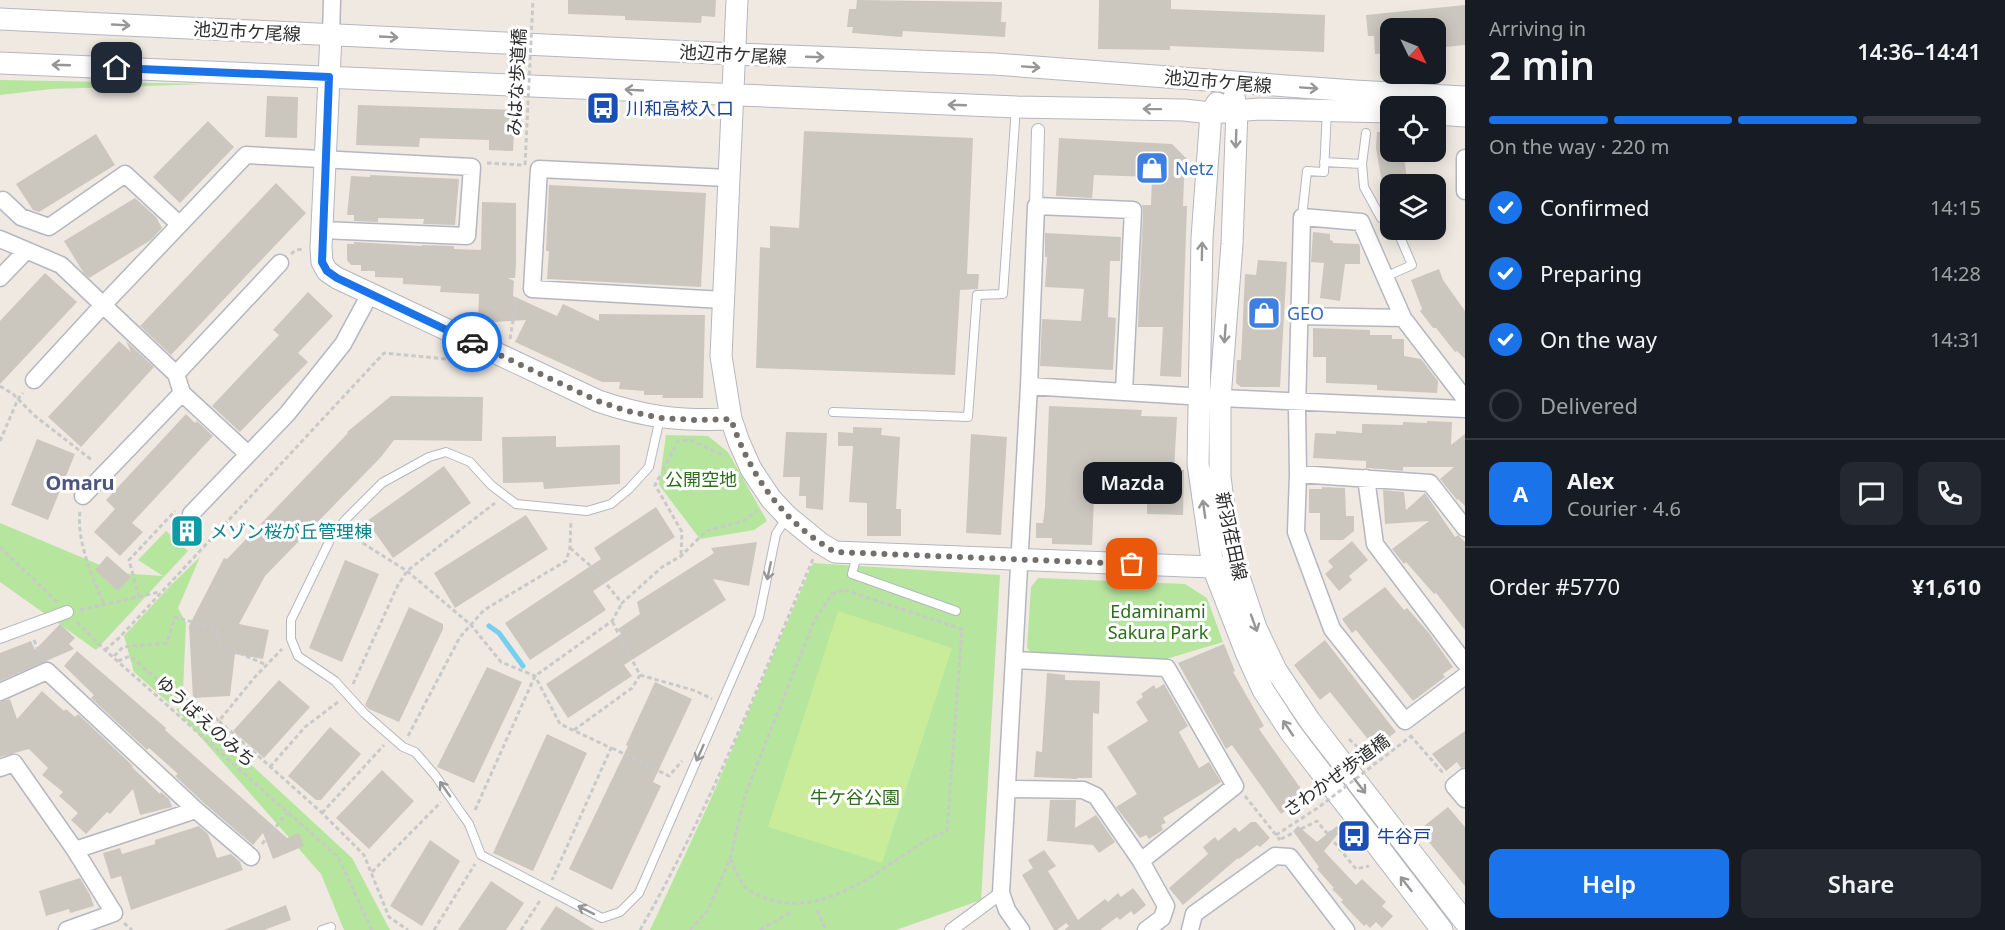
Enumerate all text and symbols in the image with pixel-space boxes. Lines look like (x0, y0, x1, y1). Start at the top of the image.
text: Arriving in (1489, 15, 1586, 42)
street label: 池辺市ケ尾線 (192, 16, 302, 46)
north arrow (1380, 18, 1446, 84)
map controls (1380, 18, 1446, 240)
one-way arrow (111, 19, 131, 30)
street label: みはな歩道橋 (501, 27, 531, 137)
one-way arrow (379, 32, 399, 43)
text: 14:36–14:41 (1857, 36, 1981, 66)
text: 2 min (1489, 38, 1595, 91)
street label: 池辺市ケ尾線 (678, 39, 788, 69)
pin (91, 42, 142, 93)
icon: home (100, 51, 133, 84)
one-way arrow (805, 52, 825, 63)
one-way arrow (51, 60, 71, 71)
one-way arrow (1020, 61, 1040, 72)
street label: 池辺市ケ尾線 (1163, 64, 1273, 98)
one-way arrow (1299, 83, 1319, 94)
one-way arrow (624, 84, 644, 95)
bus stop icon: 川和高校入口 (585, 90, 621, 126)
place label: 川和高校入口 (626, 96, 734, 120)
button: locate (1380, 96, 1446, 162)
one-way arrow (948, 99, 968, 110)
one-way arrow (1143, 104, 1163, 115)
one-way arrow (1230, 129, 1242, 149)
text: On the way · 220 m (1489, 133, 1669, 160)
shop icon: Netz (1134, 150, 1170, 186)
place label: Netz (1175, 156, 1214, 180)
button: layers (1380, 174, 1446, 240)
icon: check (1489, 191, 1522, 224)
text: Confirmed (1540, 192, 1650, 222)
text: 14:15 (1930, 194, 1981, 221)
one-way arrow (1196, 242, 1207, 262)
icon: check (1489, 257, 1522, 290)
text: Preparing (1540, 258, 1642, 288)
text: 14:28 (1930, 260, 1981, 287)
shop icon: GEO (1246, 295, 1282, 331)
place label: GEO (1287, 301, 1324, 325)
courier (442, 312, 502, 372)
icon: check (1489, 323, 1522, 356)
one-way arrow (1219, 324, 1230, 344)
text: On the way (1540, 324, 1657, 354)
icon: car (456, 326, 489, 359)
text: 14:31 (1930, 326, 1981, 353)
text: Delivered (1540, 390, 1638, 420)
callout: Mazda (1082, 462, 1182, 504)
button: chat (1840, 462, 1903, 525)
button: phone (1918, 462, 1981, 525)
text: Alex (1567, 465, 1614, 495)
park label: 公開空地 (665, 467, 737, 491)
district label: Omaru (45, 469, 115, 496)
text: Mazda (1100, 469, 1165, 496)
text: A (1513, 478, 1528, 508)
street label: 新羽荏田線 (1211, 489, 1253, 583)
text: Courier · 4.6 (1567, 495, 1681, 522)
one-way arrow (1199, 499, 1210, 519)
building icon: メゾン桜が丘管理棟 (169, 513, 205, 549)
place label: メゾン桜が丘管理棟 (210, 519, 372, 543)
pin (1106, 538, 1157, 589)
icon: bag (1115, 547, 1148, 580)
one-way arrow (762, 561, 774, 580)
text: Order #5770 (1489, 571, 1620, 601)
text: ¥1,610 (1912, 571, 1981, 601)
park label: Edaminami Sakura Park (1108, 599, 1209, 644)
one-way arrow (1250, 613, 1261, 632)
street label: ゆうばえのみち (151, 670, 261, 772)
one-way arrow (1282, 720, 1294, 737)
street label: さわかぜ歩道橋 (1278, 728, 1394, 822)
one-way arrow (694, 743, 705, 761)
one-way arrow (1354, 778, 1367, 794)
one-way arrow (439, 781, 451, 797)
park label: 牛ケ谷公園 (810, 785, 900, 809)
bus stop icon: 牛谷戸 (1336, 818, 1372, 854)
place label: 牛谷戸 (1377, 824, 1431, 848)
button: Help (1489, 849, 1729, 918)
button: Share (1741, 849, 1981, 918)
one-way arrow (1399, 876, 1412, 892)
one-way arrow (578, 904, 596, 915)

